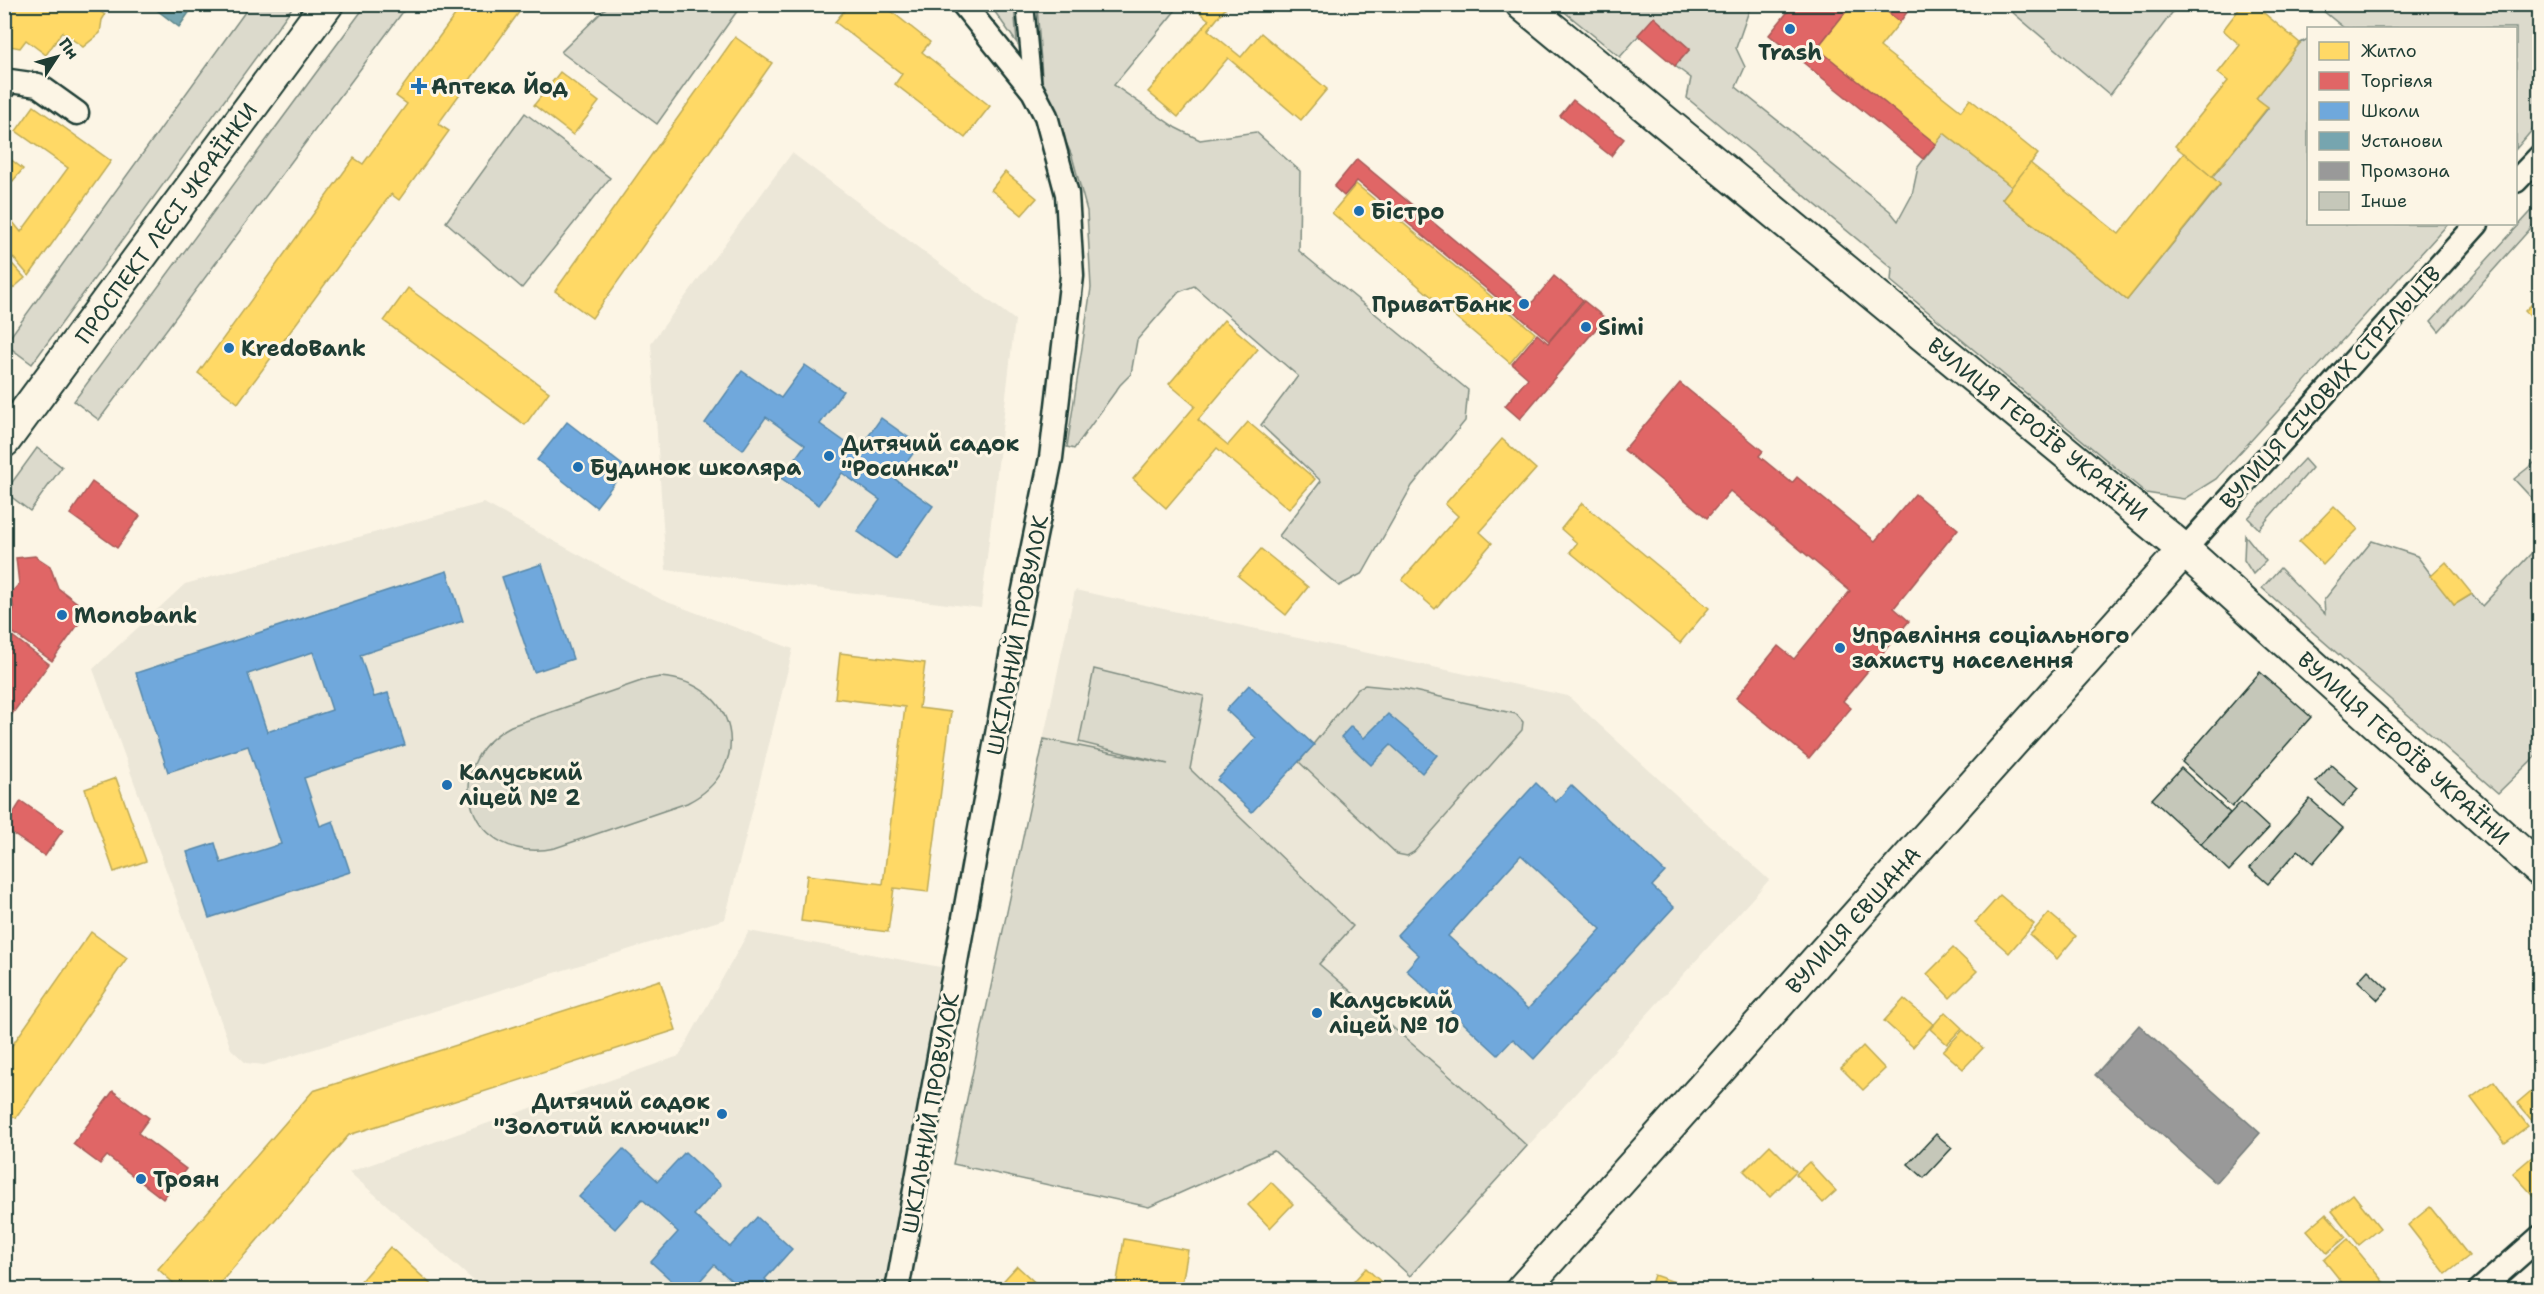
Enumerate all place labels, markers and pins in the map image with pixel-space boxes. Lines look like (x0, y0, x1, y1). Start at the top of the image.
marker: Trash (1783, 22, 1797, 36)
place label: Trash (1758, 38, 1822, 67)
place label: Аптека Йод (431, 71, 569, 101)
marker: Аптека Йод (412, 79, 426, 93)
place label: Бістро (1371, 197, 1445, 226)
marker: Бістро (1352, 204, 1366, 218)
place label: ПриватБанк (1372, 290, 1512, 319)
marker: ПриватБанк (1517, 297, 1531, 311)
place label: Simi (1598, 313, 1644, 342)
marker: Simi (1579, 320, 1593, 334)
place label: KredoBank (241, 334, 366, 363)
marker: KredoBank (222, 341, 236, 355)
place label: Дитячий садок "Росинка" (841, 429, 1019, 483)
marker: Дитячий садок "Росинка" (822, 449, 836, 463)
place label: Будинок школяра (590, 453, 801, 482)
marker: Будинок школяра (571, 460, 585, 474)
place label: Monobank (74, 601, 197, 630)
marker: Monobank (55, 608, 69, 622)
place label: Управління соціального захисту населення (1852, 621, 2130, 675)
marker: Управління соціального захисту населення (1833, 641, 1847, 655)
place label: Калуський ліцей № 2 (459, 758, 583, 812)
marker: Калуський ліцей № 2 (440, 778, 454, 792)
place label: Калуський ліцей № 10 (1329, 986, 1460, 1040)
marker: Калуський ліцей № 10 (1310, 1006, 1324, 1020)
place label: Дитячий садок "Золотий ключик" (494, 1087, 710, 1141)
marker: Дитячий садок "Золотий ключик" (715, 1107, 729, 1121)
place label: Троян (153, 1165, 219, 1194)
marker: Троян (134, 1172, 148, 1186)

